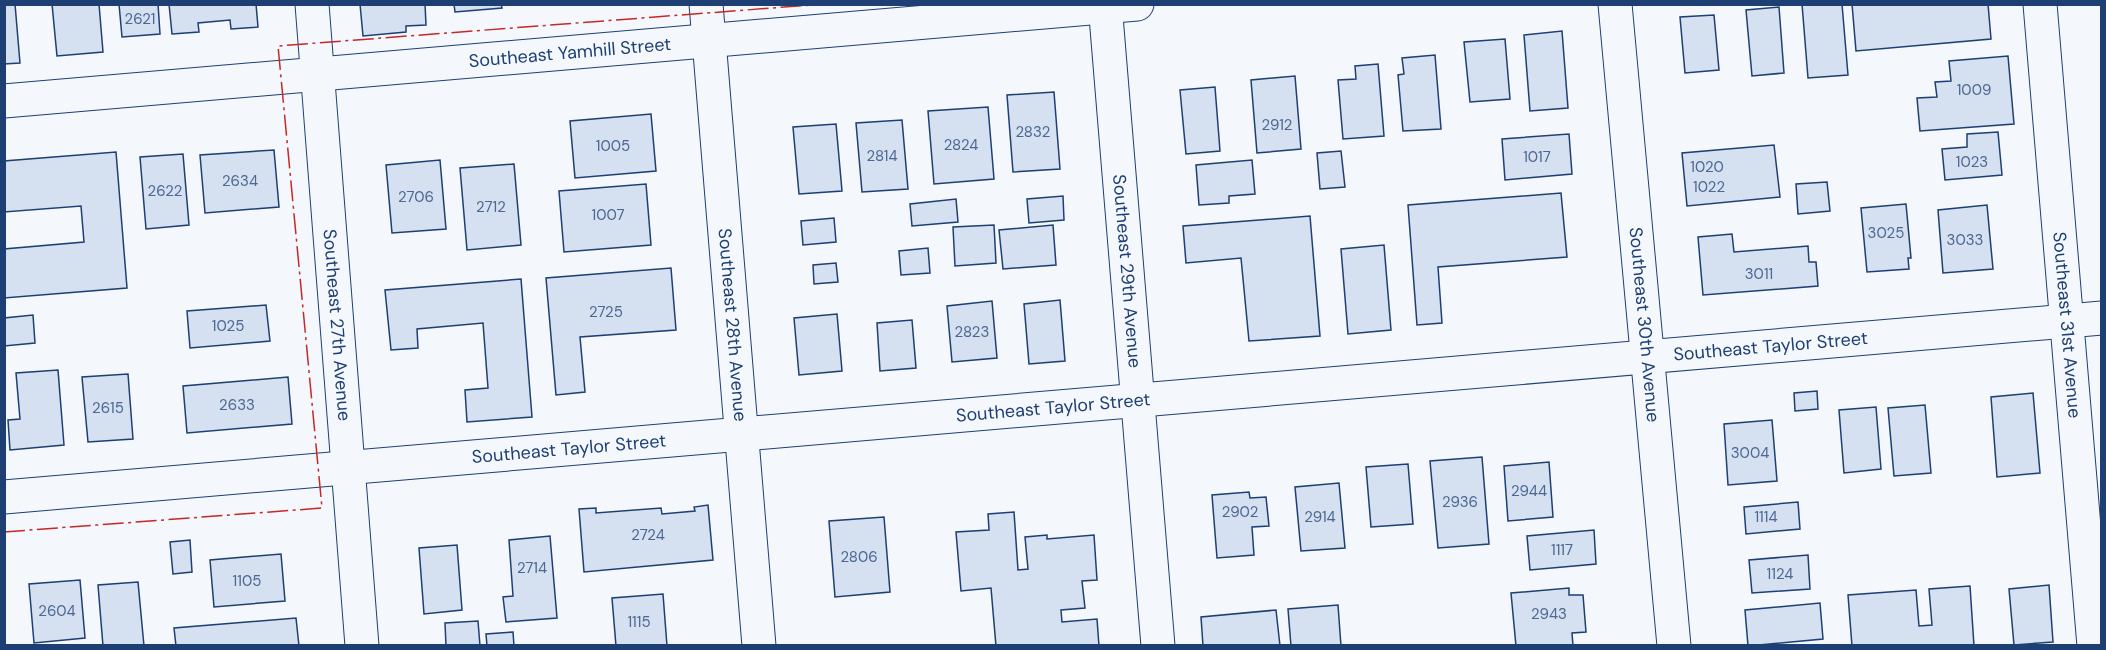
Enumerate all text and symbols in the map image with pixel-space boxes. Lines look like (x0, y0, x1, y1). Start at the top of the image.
house number: 2621 (125, 9, 156, 29)
street label: Southeast Yamhill Street (468, 32, 672, 73)
house number: 1009 (1957, 80, 1991, 100)
house number: 2912 (1262, 115, 1292, 135)
house number: 2832 (1015, 122, 1051, 142)
house number: 2824 (944, 135, 978, 155)
house number: 1005 (596, 136, 630, 156)
house number: 2814 (867, 146, 898, 166)
house number: 1017 (1523, 147, 1551, 167)
house number: 1023 (1956, 152, 1988, 172)
house number: 1020 (1690, 157, 1724, 177)
house number: 2634 (222, 171, 258, 191)
street label: Southeast 29th Avenue (1107, 173, 1147, 369)
house number: 1022 (1693, 177, 1725, 197)
house number: 2622 (148, 181, 182, 201)
house number: 2706 (398, 187, 434, 207)
house number: 2712 (476, 197, 506, 217)
house number: 1007 (591, 205, 625, 225)
house number: 3025 (1868, 223, 1904, 243)
street label: Southeast 30th Avenue (1624, 226, 1665, 423)
street label: Southeast 28th Avenue (713, 227, 752, 423)
street label: Southeast 27th Avenue (318, 228, 356, 422)
house number: 3033 (1947, 230, 1983, 250)
street label: Southeast 31st Avenue (2047, 231, 2087, 419)
house number: 3011 (1745, 264, 1773, 284)
house number: 2725 (589, 302, 623, 322)
house number: 1025 (212, 316, 244, 336)
house number: 2823 (955, 322, 989, 342)
street label: Southeast Taylor Street (1672, 326, 1869, 367)
street label: Southeast Taylor Street (955, 387, 1151, 428)
house number: 2633 (219, 395, 255, 415)
house number: 2615 (92, 398, 124, 418)
street label: Southeast Taylor Street (471, 429, 667, 469)
house number: 3004 (1731, 443, 1769, 463)
house number: 2944 (1511, 481, 1547, 501)
house number: 2936 (1442, 492, 1478, 512)
house number: 2902 (1222, 502, 1258, 522)
house number: 2914 (1304, 507, 1336, 527)
house number: 1114 (1754, 507, 1778, 527)
house number: 2724 (631, 525, 665, 545)
house number: 1117 (1551, 540, 1573, 560)
house number: 2806 (840, 547, 878, 567)
house number: 2714 (517, 558, 547, 578)
house number: 1124 (1767, 564, 1793, 584)
house number: 1105 (233, 571, 261, 591)
house number: 2604 (38, 601, 76, 621)
house number: 2943 (1531, 604, 1567, 624)
house number: 1115 (627, 612, 651, 632)

